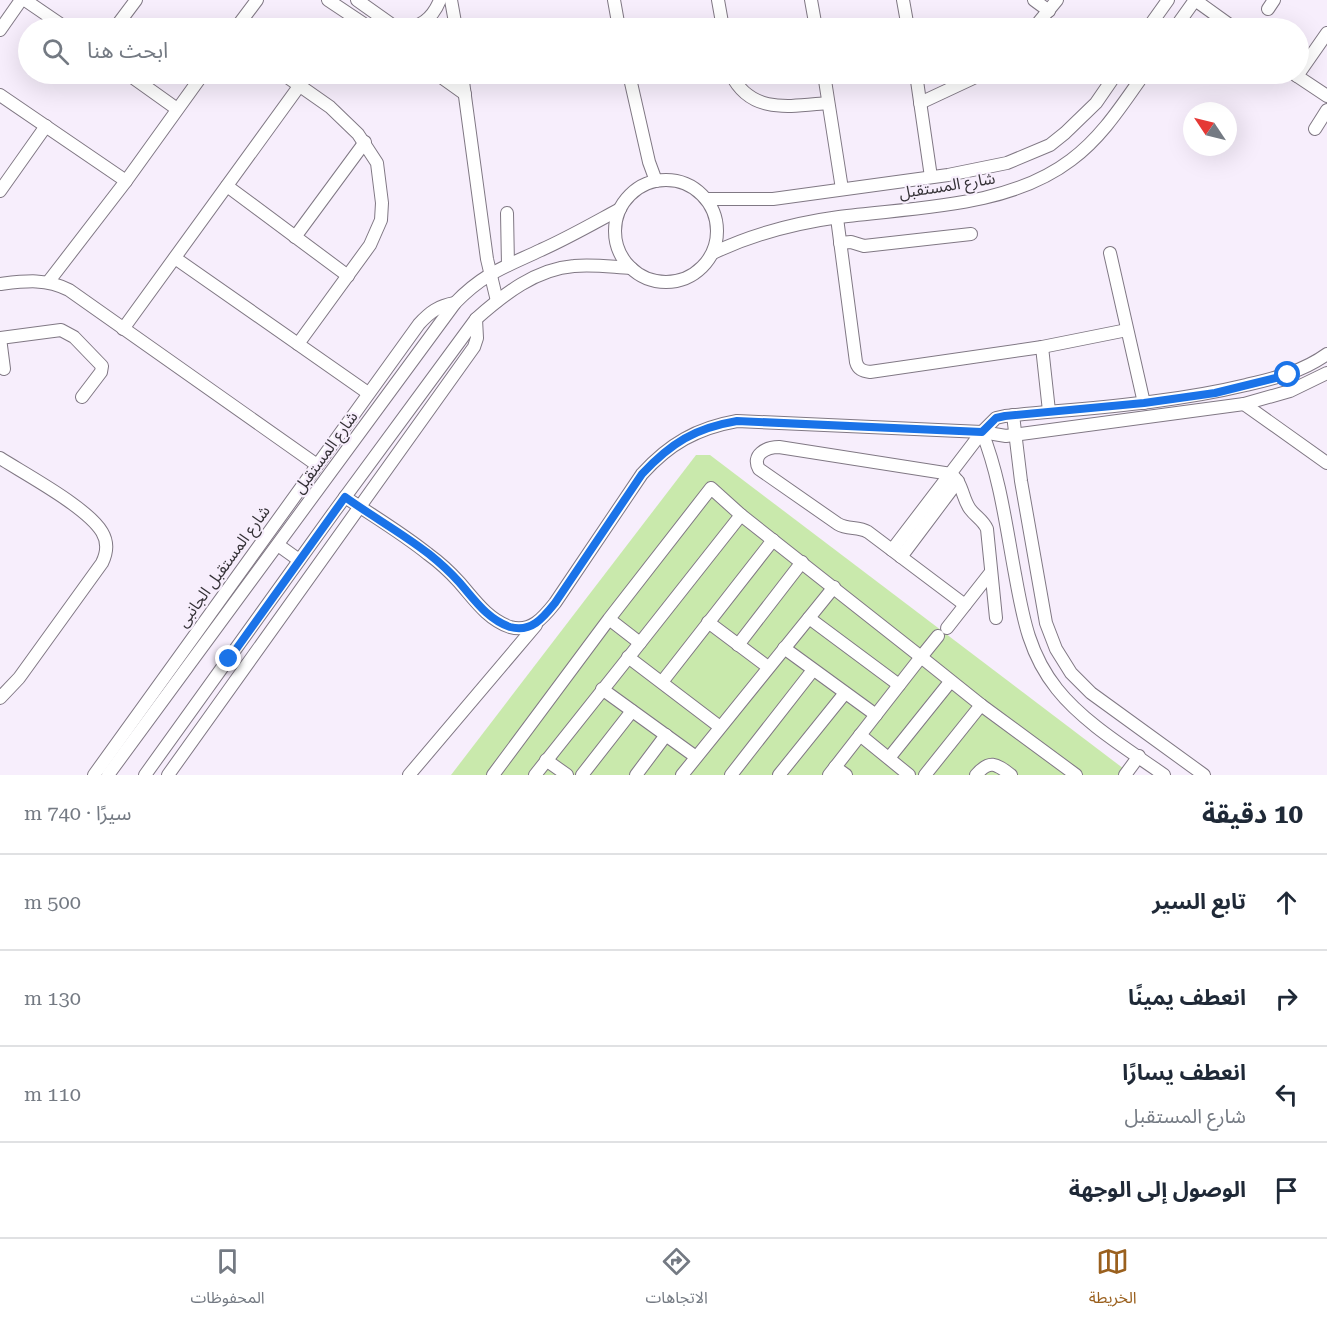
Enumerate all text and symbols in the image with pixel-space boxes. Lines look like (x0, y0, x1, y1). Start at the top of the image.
search box (18, 18, 1309, 84)
icon: search (39, 35, 72, 68)
text: ابحث هنا (87, 38, 168, 63)
north arrow (1183, 102, 1237, 156)
street label: شارع المستقبل (898, 169, 997, 205)
route start (1274, 361, 1300, 387)
street label: شارع المستقبل (289, 407, 364, 499)
street label: شارع المستقبل الجانبى (173, 502, 276, 633)
route end (215, 645, 241, 671)
text: 10 دقيقة (1202, 799, 1303, 829)
text: سيرًا · 740 m (24, 801, 131, 825)
icon: ahead (1270, 886, 1303, 919)
text: تابع السير (1152, 889, 1246, 914)
text: 500 m (24, 890, 81, 914)
icon: right (1270, 982, 1303, 1015)
text: انعطف يمينًا (1128, 985, 1246, 1010)
text: 130 m (24, 986, 81, 1010)
text: انعطف يسارًا (1122, 1060, 1246, 1085)
icon: left (1270, 1078, 1303, 1111)
text: 110 m (24, 1082, 81, 1106)
text: شارع المستقبل (1125, 1104, 1246, 1128)
icon: arrive (1270, 1174, 1303, 1207)
text: الوصول إلى الوجهة (1069, 1177, 1246, 1202)
tab: المحفوظات (190, 1245, 265, 1315)
tab: الاتجاهات (645, 1245, 708, 1315)
tab: الخريطة (1089, 1245, 1137, 1315)

